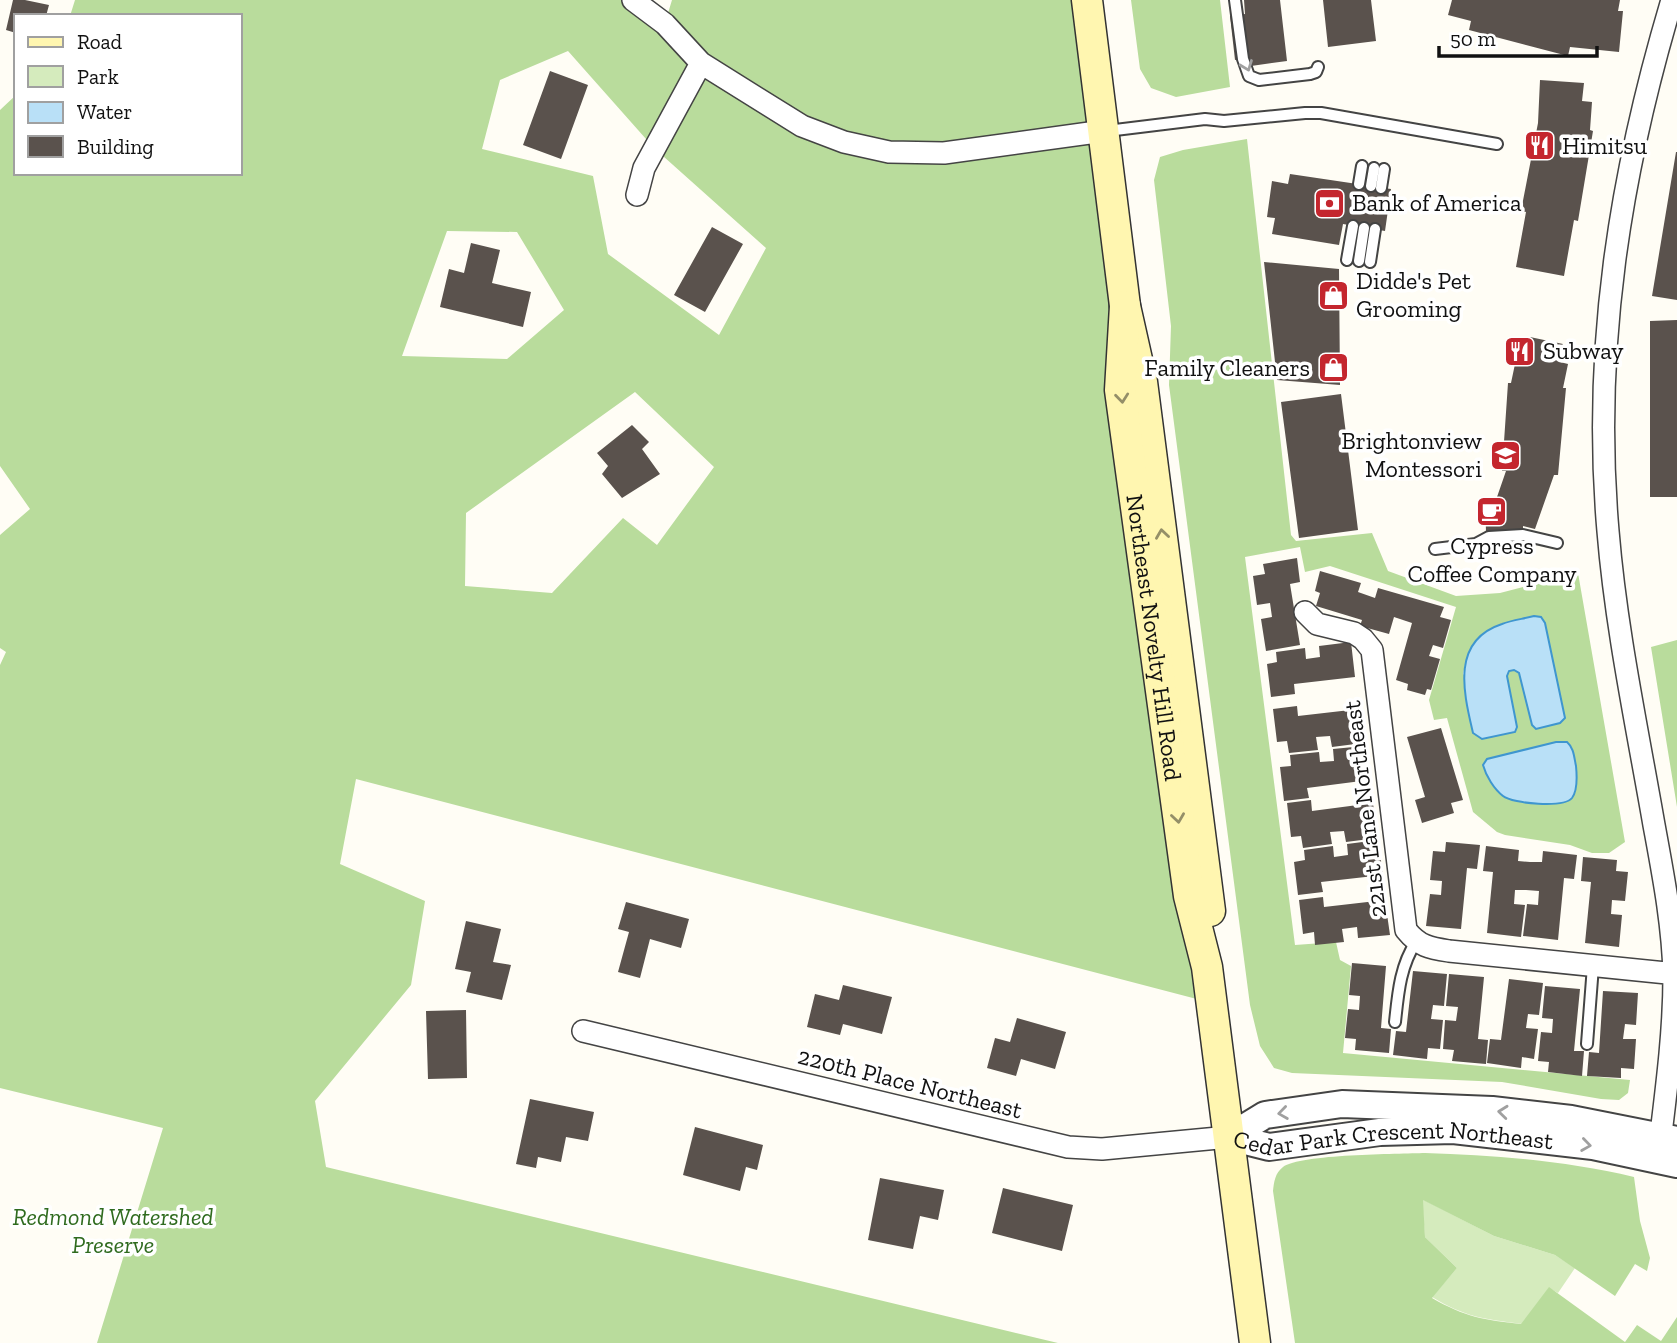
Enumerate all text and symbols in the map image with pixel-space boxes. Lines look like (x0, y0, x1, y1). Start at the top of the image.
legend (14, 14, 242, 175)
scale bar (1439, 14, 1596, 58)
text: 50 m (1450, 26, 1496, 51)
text: Road (77, 29, 123, 54)
one-way arrow (1239, 60, 1253, 72)
text: Park (77, 64, 119, 89)
text: Water (77, 99, 132, 124)
restaurant icon: Himitsu (1522, 129, 1556, 163)
place label: Himitsu (1562, 131, 1648, 160)
text: Building (77, 134, 154, 159)
bank icon: Bank of America (1312, 186, 1346, 220)
place label: Bank of America (1352, 188, 1522, 217)
place label: Didde's Pet Grooming (1356, 266, 1471, 323)
shop icon: Didde's Pet Grooming (1316, 278, 1350, 312)
restaurant icon: Subway (1503, 334, 1537, 368)
place label: Subway (1543, 336, 1624, 365)
shop icon: Family Cleaners (1316, 351, 1350, 385)
place label: Family Cleaners (1144, 353, 1310, 382)
one-way arrow (1114, 393, 1129, 404)
place label: Brightonview Montessori (1341, 426, 1483, 483)
school or university icon: Brightonview Montessori (1488, 438, 1522, 472)
street label: Northeast Novelty Hill Road (1120, 492, 1188, 783)
cafe icon: Cypress Coffee Company (1475, 495, 1509, 529)
one-way arrow (1155, 528, 1170, 540)
place label: Cypress Coffee Company (1407, 531, 1577, 588)
street label: 221st Lane Northeast (1337, 699, 1392, 919)
one-way arrow (1171, 812, 1186, 824)
street label: 220th Place Northeast (795, 1041, 1025, 1124)
one-way arrow (1497, 1104, 1509, 1119)
one-way arrow (1277, 1105, 1289, 1120)
street label: Cedar Park Crescent Northeast (1230, 1115, 1555, 1161)
one-way arrow (1580, 1137, 1592, 1152)
park label: Redmond Watershed Preserve (12, 1202, 214, 1259)

